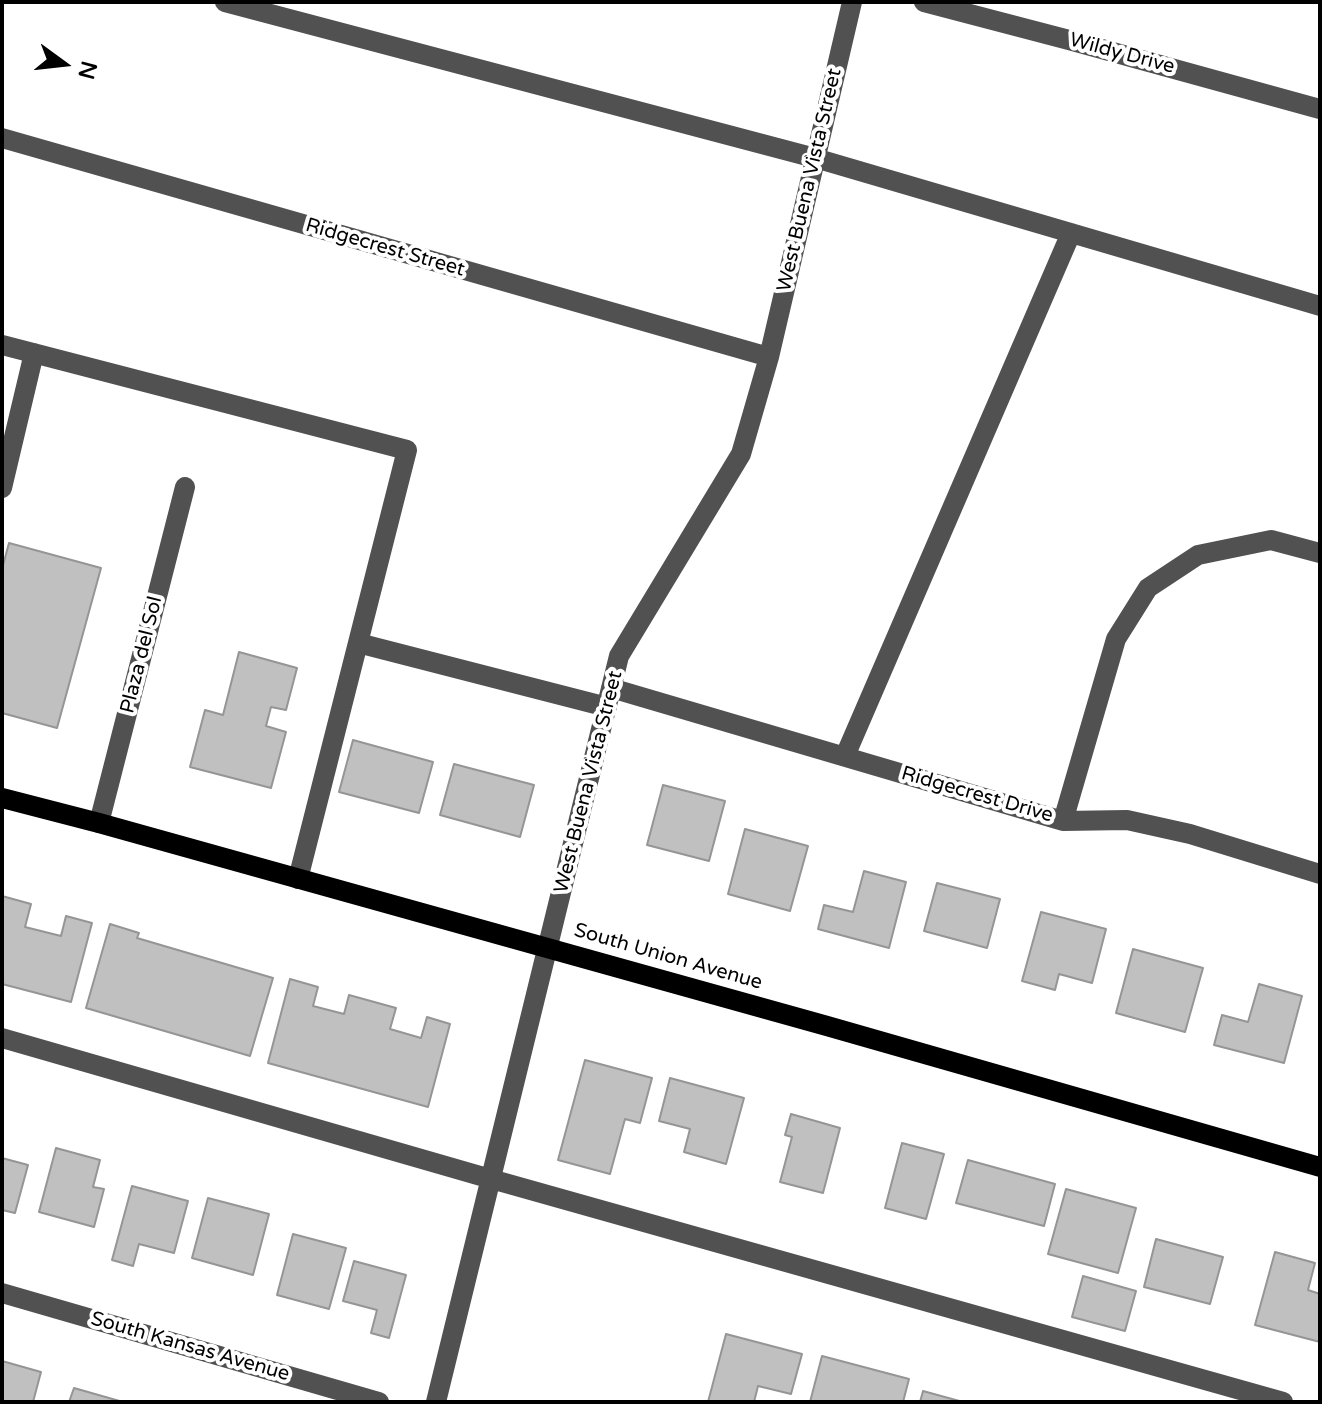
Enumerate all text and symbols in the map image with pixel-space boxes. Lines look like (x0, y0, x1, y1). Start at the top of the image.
north arrow (24, 24, 104, 104)
street label: Wildy Drive (1067, 28, 1177, 80)
text: N (72, 58, 102, 82)
street label: West Buena Vista Street (773, 66, 847, 294)
street label: Ridgecrest Street (303, 214, 467, 282)
street label: Plaza del Sol (116, 594, 168, 716)
street label: West Buena Vista Street (550, 668, 628, 896)
street label: Ridgecrest Drive (898, 762, 1056, 828)
street label: South Union Avenue (571, 919, 765, 995)
street label: South Kansas Avenue (88, 1307, 292, 1387)

